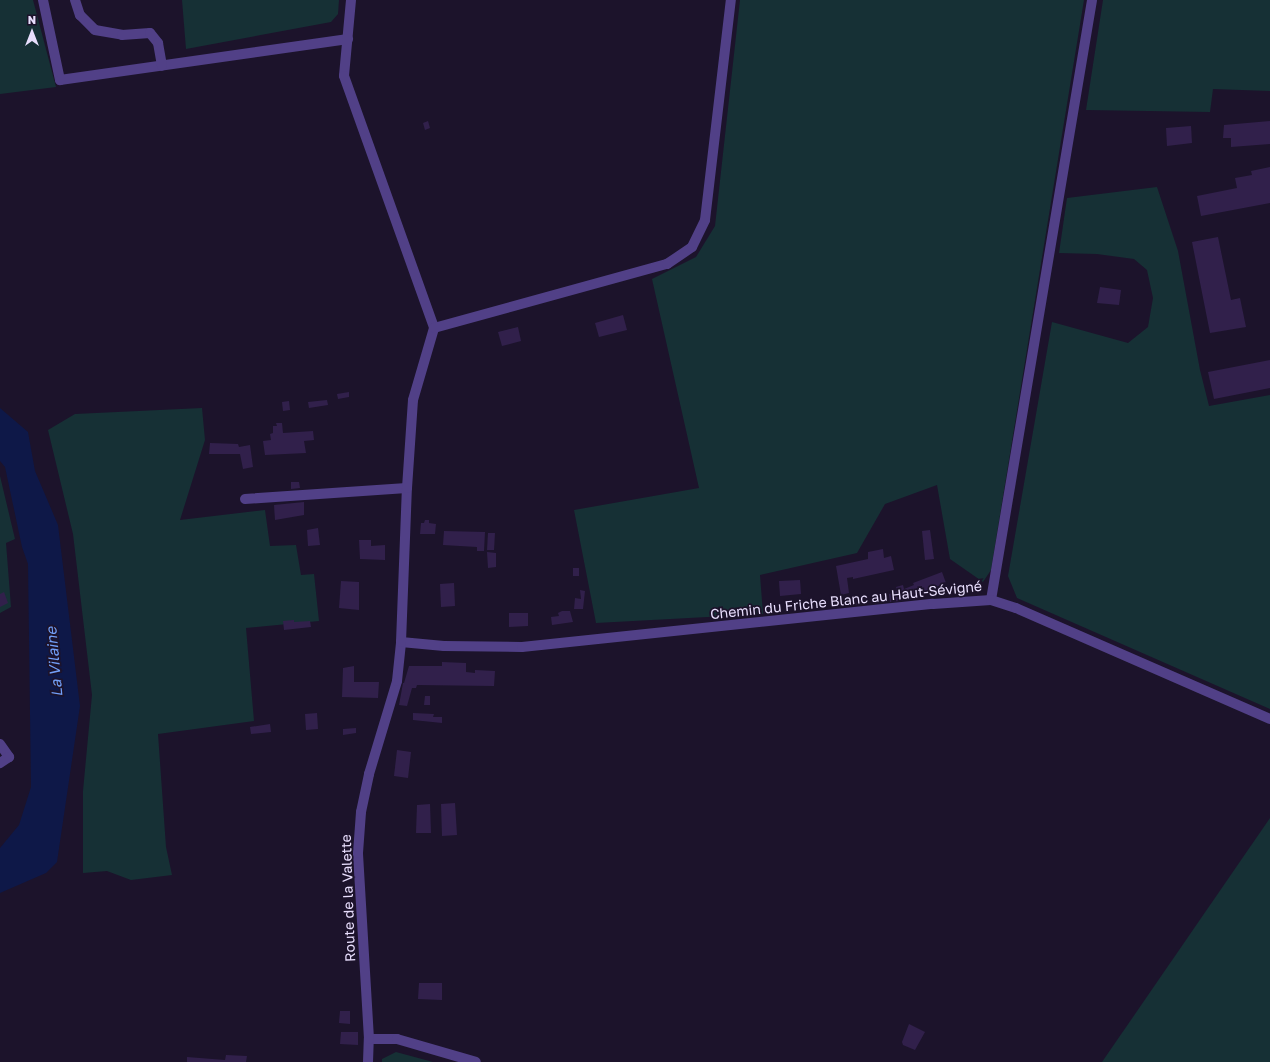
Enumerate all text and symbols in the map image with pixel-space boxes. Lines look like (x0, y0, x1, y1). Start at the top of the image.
north arrow (12, 12, 52, 52)
text: N (28, 13, 36, 26)
street label: Chemin du Friche Blanc au Haut-Sévigné (709, 577, 983, 623)
water label: La Vilaine (42, 626, 66, 698)
street label: Route de la Valette (337, 834, 359, 962)

